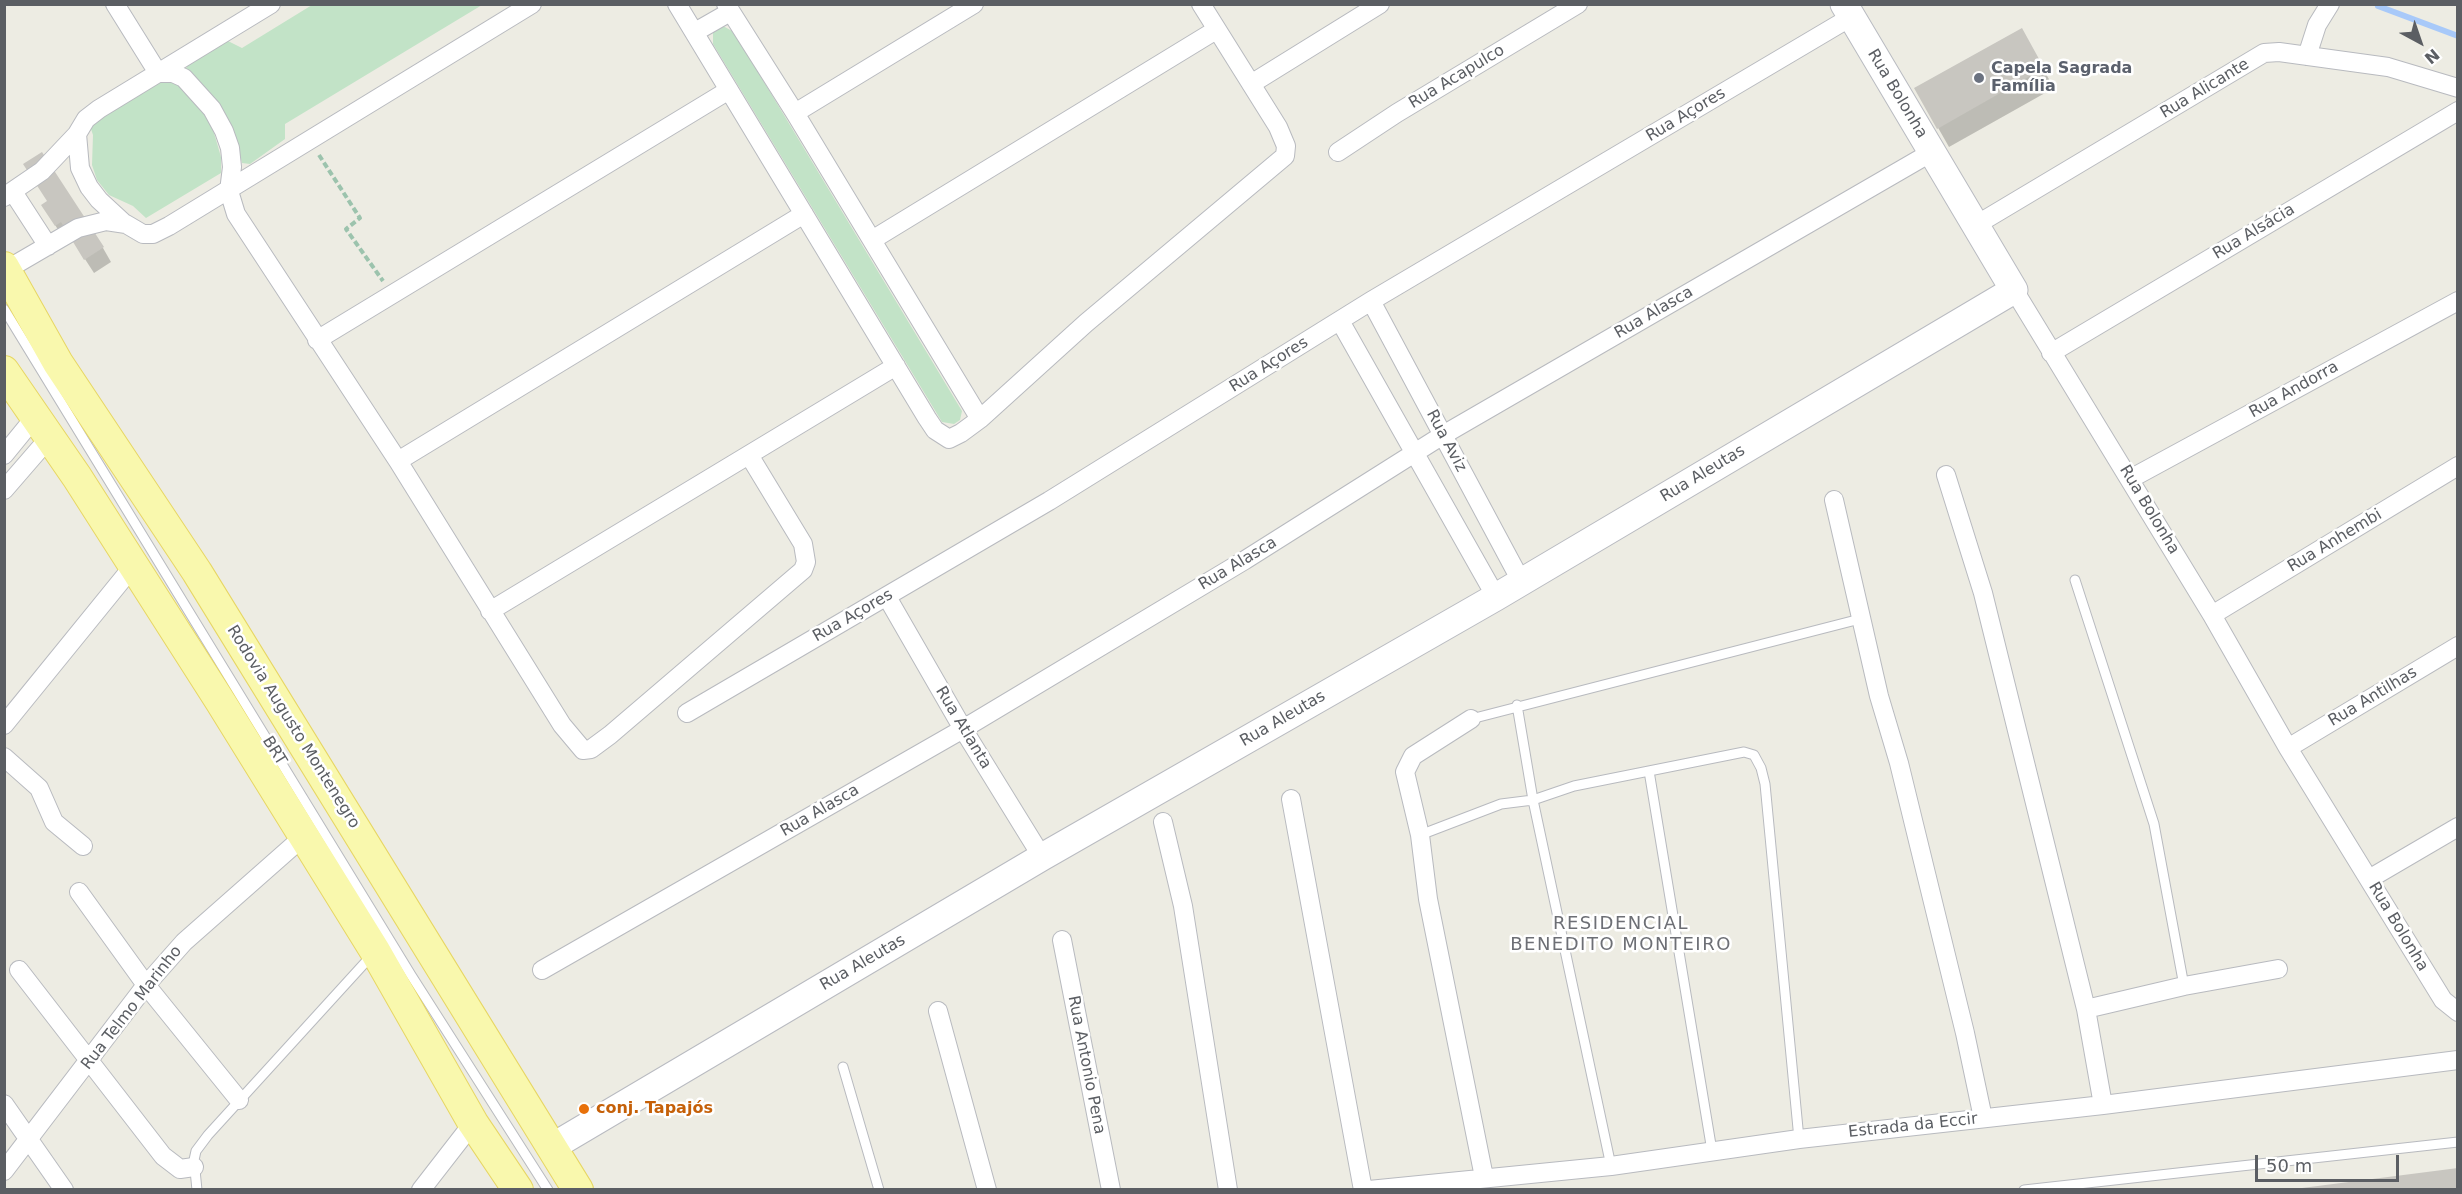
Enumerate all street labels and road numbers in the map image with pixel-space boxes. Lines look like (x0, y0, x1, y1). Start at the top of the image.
street label: Rua Acapulco (1406, 41, 1508, 113)
street label: Rua Bolonha (1863, 46, 1931, 142)
street label: Rua Alicante (2157, 55, 2253, 123)
street label: Rua Açores (1643, 84, 1729, 146)
street label: Rua Alsácia (2210, 200, 2298, 264)
street label: Rua Alasca (1611, 283, 1697, 343)
street label: Rua Açores (1226, 333, 1312, 397)
street label: Rua Andorra (2246, 358, 2342, 422)
street label: Rua Aviz (1422, 407, 1470, 475)
street label: Rua Aleutas (1657, 441, 1749, 507)
street label: Rua Bolonha (2115, 462, 2183, 558)
street label: Rua Anhembi (2284, 505, 2386, 577)
street label: Rua Alasca (1196, 533, 1280, 595)
street label: Rua Açores (810, 585, 896, 647)
street label: Rodovia Augusto Montenegro (222, 622, 364, 832)
street label: Rua Antilhas (2325, 663, 2421, 731)
street label: Rua Atlanta (931, 683, 995, 773)
street label: Rua Aleutas (1237, 687, 1329, 751)
street label: BRT (258, 733, 290, 769)
street label: Rua Alasca (777, 781, 863, 841)
street label: Rua Bolonha (2364, 879, 2432, 975)
street label: Rua Aleutas (817, 931, 909, 995)
street label: Rua Telmo Marinho (78, 942, 186, 1074)
street label: Rua Antonio Pena (1063, 994, 1109, 1136)
street label: Estrada da Eccir (1847, 1110, 1979, 1142)

